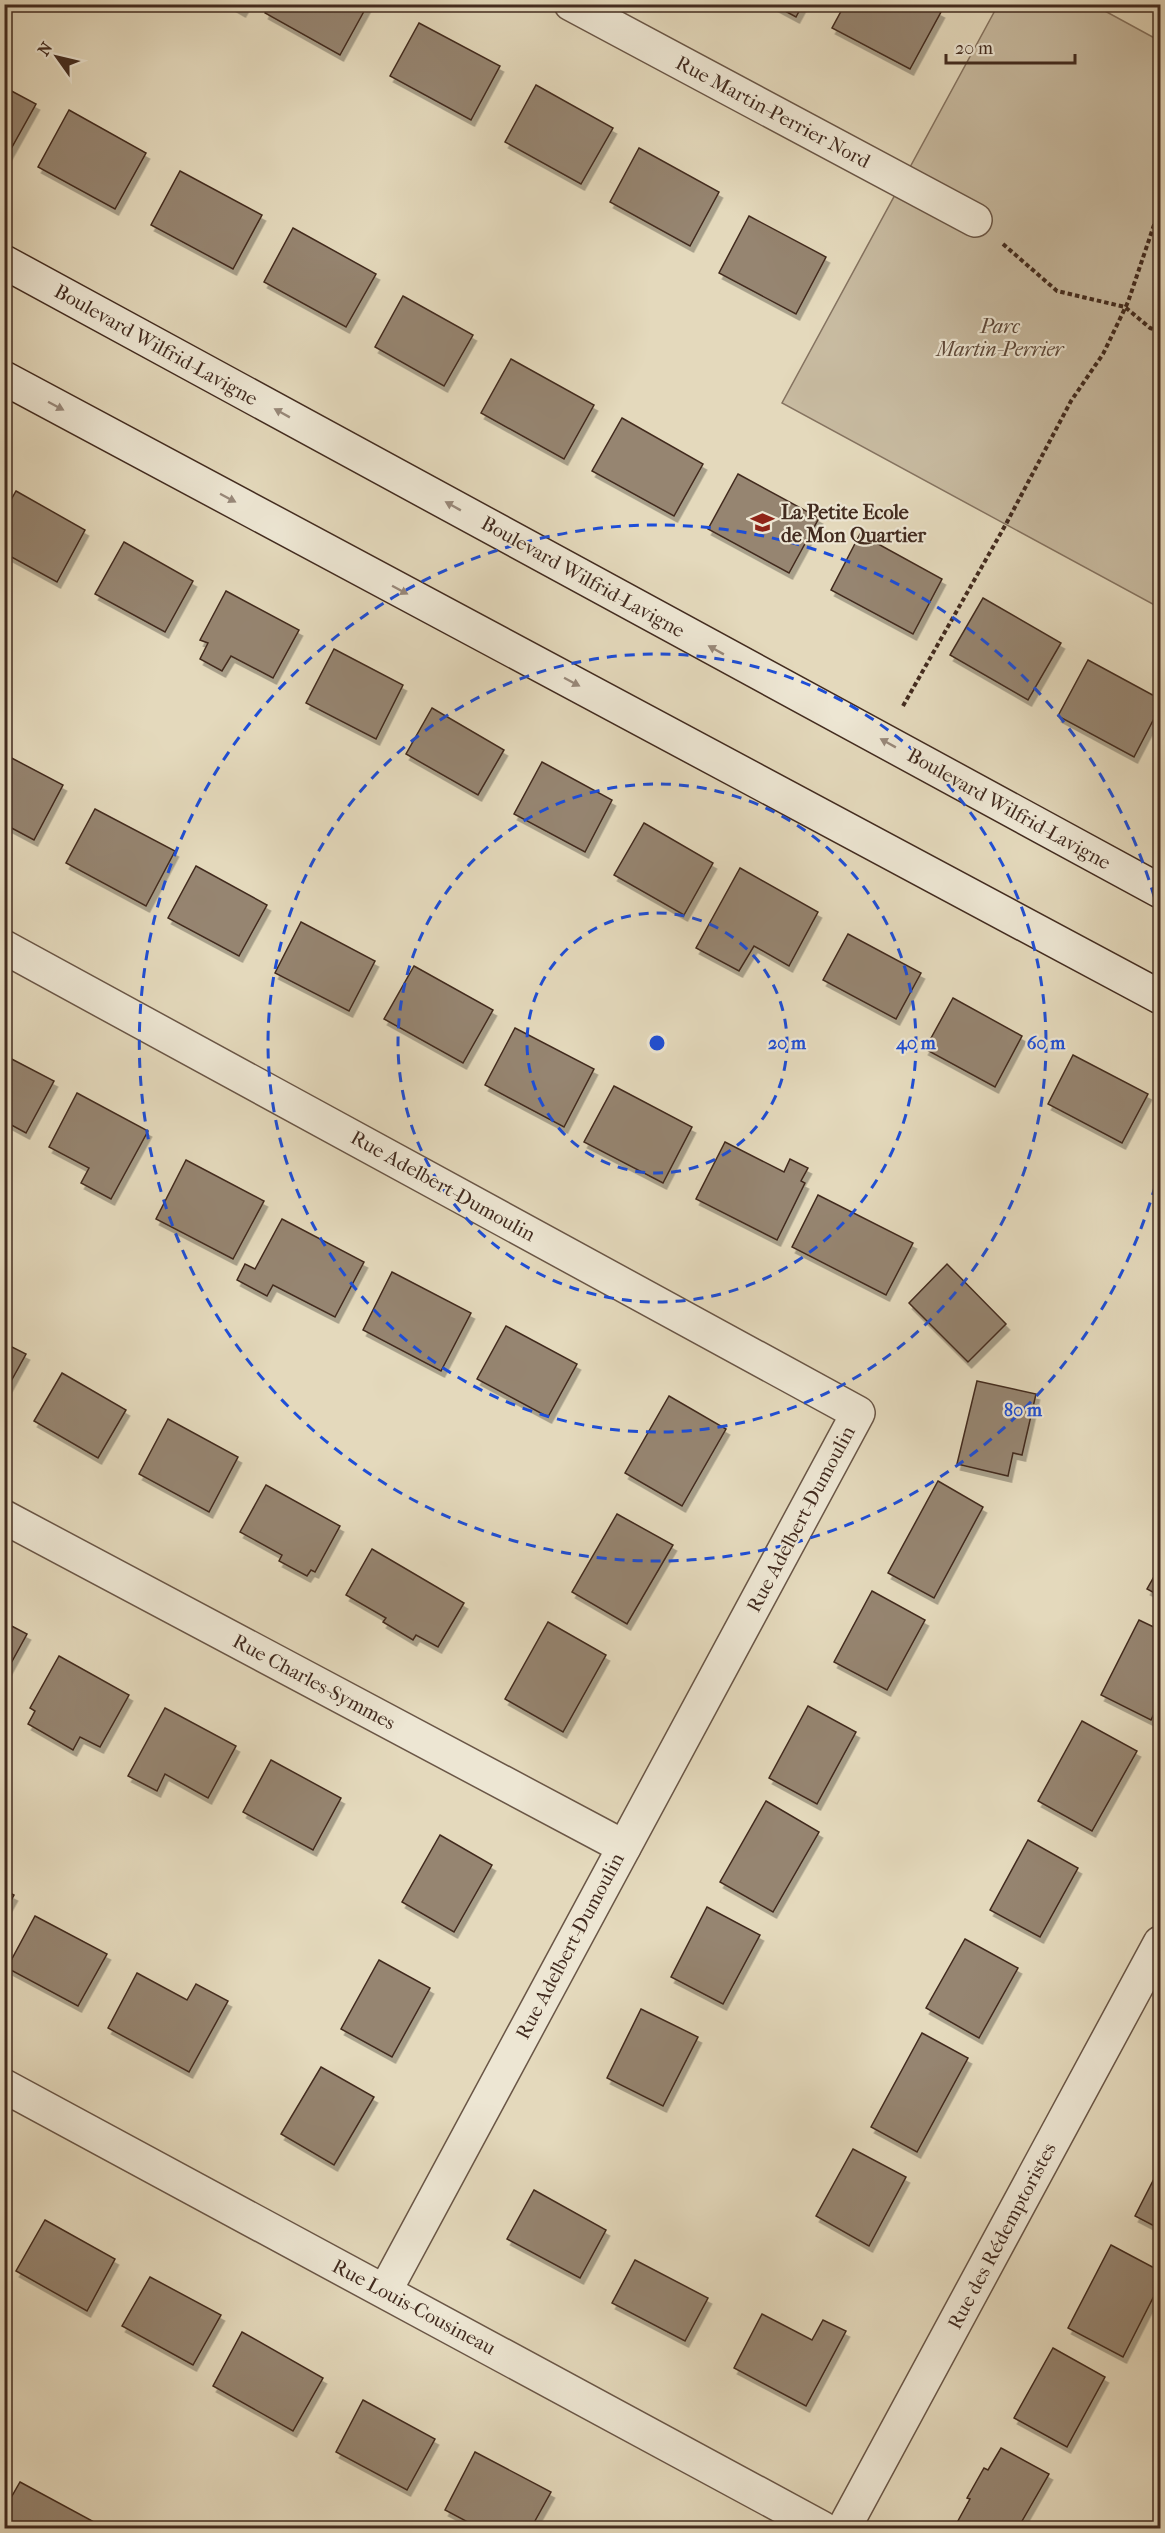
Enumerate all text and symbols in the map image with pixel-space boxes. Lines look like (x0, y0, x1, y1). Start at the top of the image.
north arrow (27, 27, 87, 87)
scale bar (946, 27, 1075, 65)
text: N (34, 38, 57, 59)
text: 20 m (955, 38, 993, 59)
street label: Rue Martin-Perrier Nord (672, 51, 875, 174)
street label: Boulevard Wilfrid-Lavigne (50, 279, 262, 411)
park label: Parc Martin-Perrier (935, 315, 1066, 361)
one-way arrow (48, 401, 65, 411)
one-way arrow (273, 408, 290, 418)
one-way arrow (220, 493, 237, 503)
one-way arrow (444, 501, 461, 511)
place label: La Petite Ecole de Mon Quartier (781, 501, 926, 547)
school or university icon: La Petite Ecole de Mon Quartier (750, 510, 776, 536)
street label: Boulevard Wilfrid-Lavigne (477, 511, 689, 643)
one-way arrow (392, 585, 409, 595)
one-way arrow (708, 645, 725, 655)
one-way arrow (563, 677, 580, 687)
one-way arrow (879, 738, 896, 748)
street label: Boulevard Wilfrid-Lavigne (903, 743, 1115, 875)
centre of rings (647, 1033, 667, 1053)
text: 20 m (768, 1033, 807, 1054)
text: 40 m (895, 1033, 937, 1054)
text: 60 m (1027, 1033, 1066, 1054)
street label: Rue Adelbert-Dumoulin (347, 1126, 540, 1247)
text: 80 m (1004, 1400, 1043, 1421)
street label: Rue Adelbert-Dumoulin (742, 1422, 860, 1616)
street label: Rue Charles-Symmes (229, 1629, 399, 1735)
street label: Rue Adelbert-Dumoulin (511, 1849, 629, 2043)
street label: Rue des Rédemptoristes (943, 2139, 1061, 2333)
street label: Rue Louis-Cousineau (328, 2254, 500, 2360)

